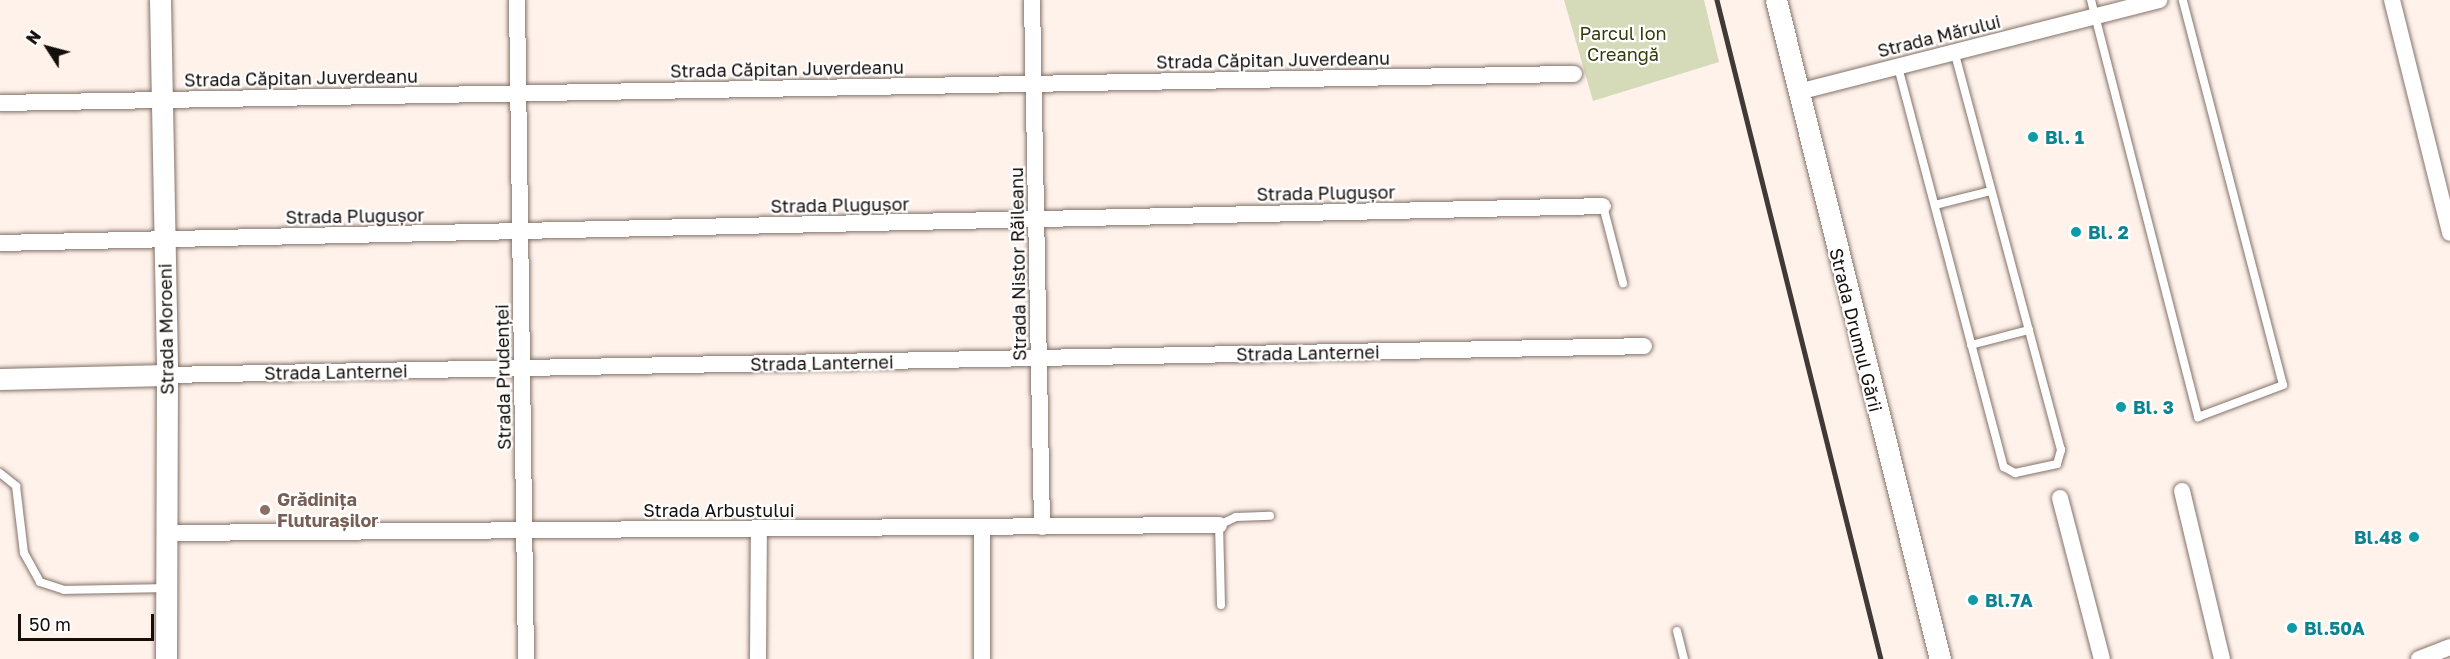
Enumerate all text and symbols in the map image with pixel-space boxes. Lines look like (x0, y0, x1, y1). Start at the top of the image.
street label: Strada Mărului (1875, 10, 2003, 62)
north arrow (18, 18, 78, 78)
park label: Parcul Ion Creangă (1579, 23, 1667, 66)
text: N (22, 27, 45, 48)
street label: Strada Căpitan Juverdeanu (1156, 47, 1390, 73)
street label: Strada Căpitan Juverdeanu (670, 56, 904, 82)
street label: Strada Căpitan Juverdeanu (184, 65, 418, 91)
place label: Bl. 1 (2045, 126, 2084, 148)
marker: Bl. 1 (2026, 130, 2040, 144)
street label: Strada Nistor Răileanu (1006, 167, 1030, 361)
street label: Strada Plugușor (1256, 181, 1396, 205)
street label: Strada Plugușor (770, 193, 910, 217)
street label: Strada Plugușor (285, 204, 425, 228)
place label: Bl. 2 (2088, 221, 2129, 243)
marker: Bl. 2 (2069, 225, 2083, 239)
street label: Strada Drumul Gării (1825, 246, 1887, 414)
street label: Strada Moroeni (154, 263, 178, 395)
street label: Strada Prudenței (491, 304, 515, 450)
street label: Strada Lanternei (1236, 341, 1380, 365)
street label: Strada Lanternei (750, 351, 894, 375)
street label: Strada Lanternei (264, 360, 408, 384)
place label: Bl. 3 (2133, 396, 2174, 418)
marker: Bl. 3 (2114, 400, 2128, 414)
place label: Grădinița Fluturașilor (277, 489, 378, 532)
street label: Strada Arbustului (643, 499, 795, 521)
marker: Grădinița Fluturașilor (258, 503, 272, 517)
place label: Bl.48 (2354, 526, 2402, 548)
marker: Bl.48 (2407, 530, 2421, 544)
place label: Bl.7A (1985, 589, 2033, 611)
marker: Bl.7A (1966, 593, 1980, 607)
scale bar (21, 602, 158, 640)
text: 50 m (29, 613, 71, 635)
place label: Bl.50A (2304, 617, 2365, 639)
marker: Bl.50A (2285, 621, 2299, 635)

